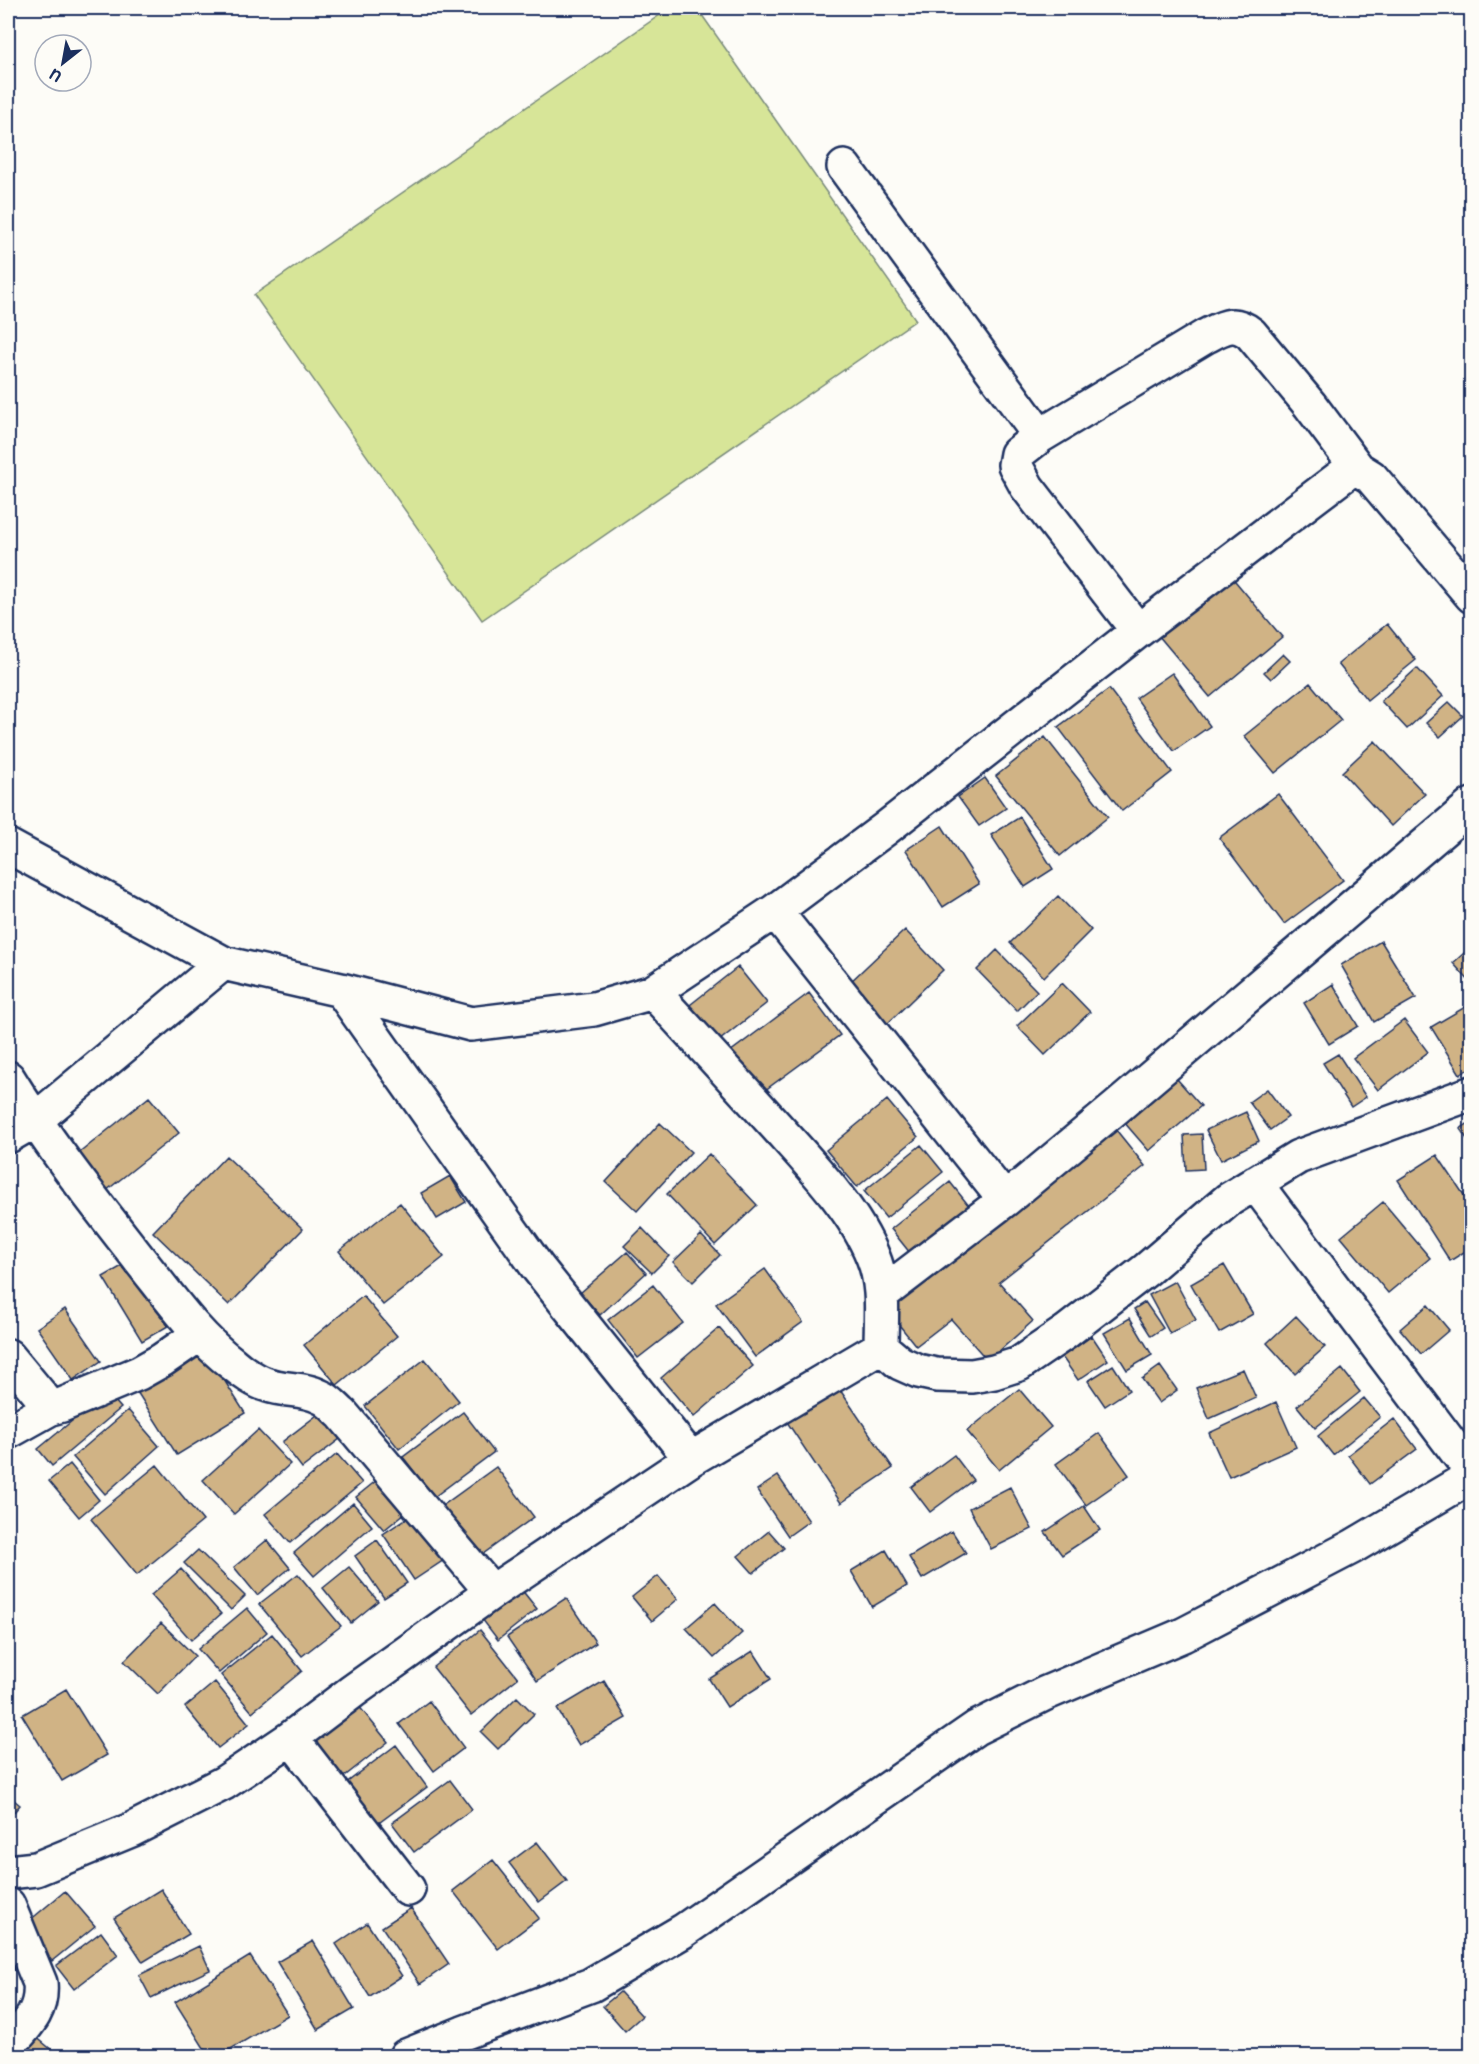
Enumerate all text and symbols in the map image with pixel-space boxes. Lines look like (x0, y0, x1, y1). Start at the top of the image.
north arrow (33, 33, 93, 93)
text: U (45, 64, 65, 88)

